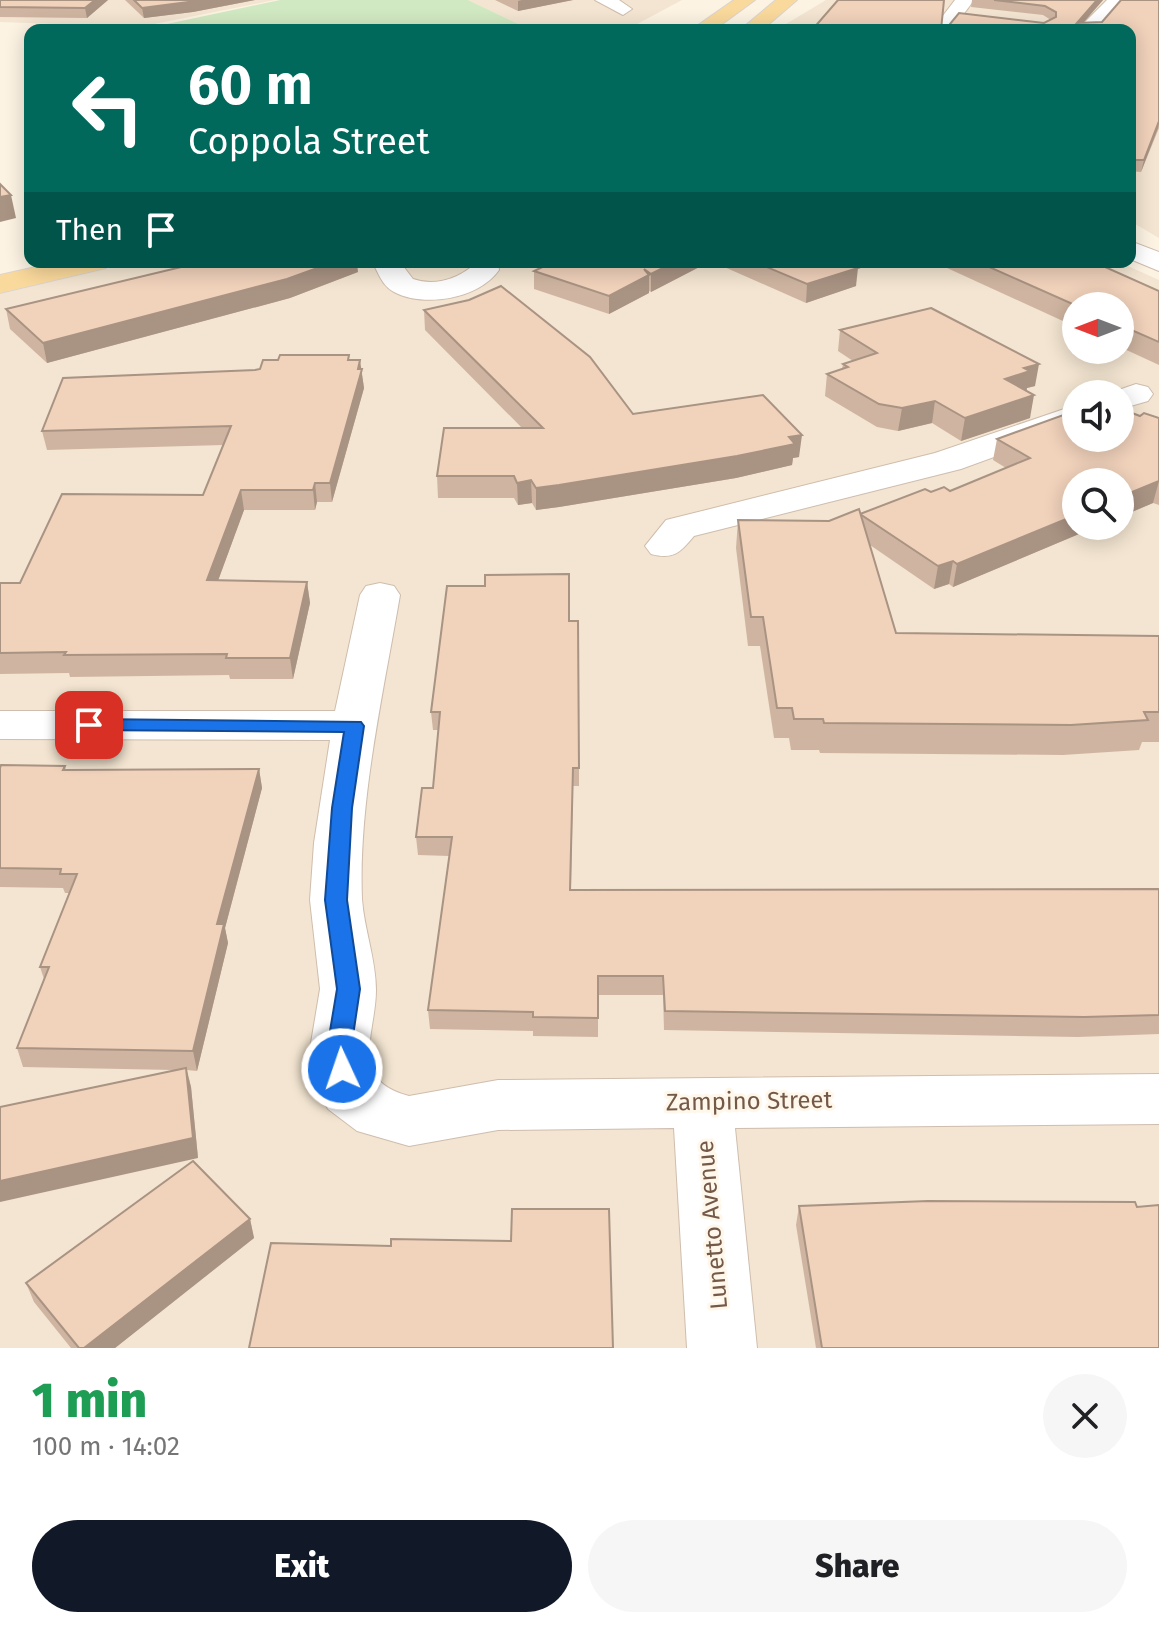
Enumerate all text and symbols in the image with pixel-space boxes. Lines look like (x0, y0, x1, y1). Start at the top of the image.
text: 60 m (188, 52, 313, 119)
icon: left (56, 56, 160, 160)
text: Coppola Street (188, 120, 429, 164)
icon: arrive (139, 208, 183, 252)
text: Then (56, 212, 123, 248)
north arrow (1062, 292, 1134, 364)
map controls (1062, 292, 1134, 540)
button: sound (1062, 380, 1134, 452)
button: search (1062, 468, 1134, 540)
pin (55, 691, 123, 759)
icon: arrive (67, 703, 111, 747)
position arrow (300, 1027, 384, 1111)
street label: Zampino Street (666, 1086, 833, 1116)
street label: Lunetto Avenue (691, 1139, 733, 1311)
text: 1 min (32, 1372, 147, 1430)
button: close (1043, 1374, 1127, 1458)
text: 100 m · 14:02 (32, 1431, 180, 1462)
button: Exit (32, 1520, 572, 1612)
button: Share (588, 1520, 1127, 1612)

